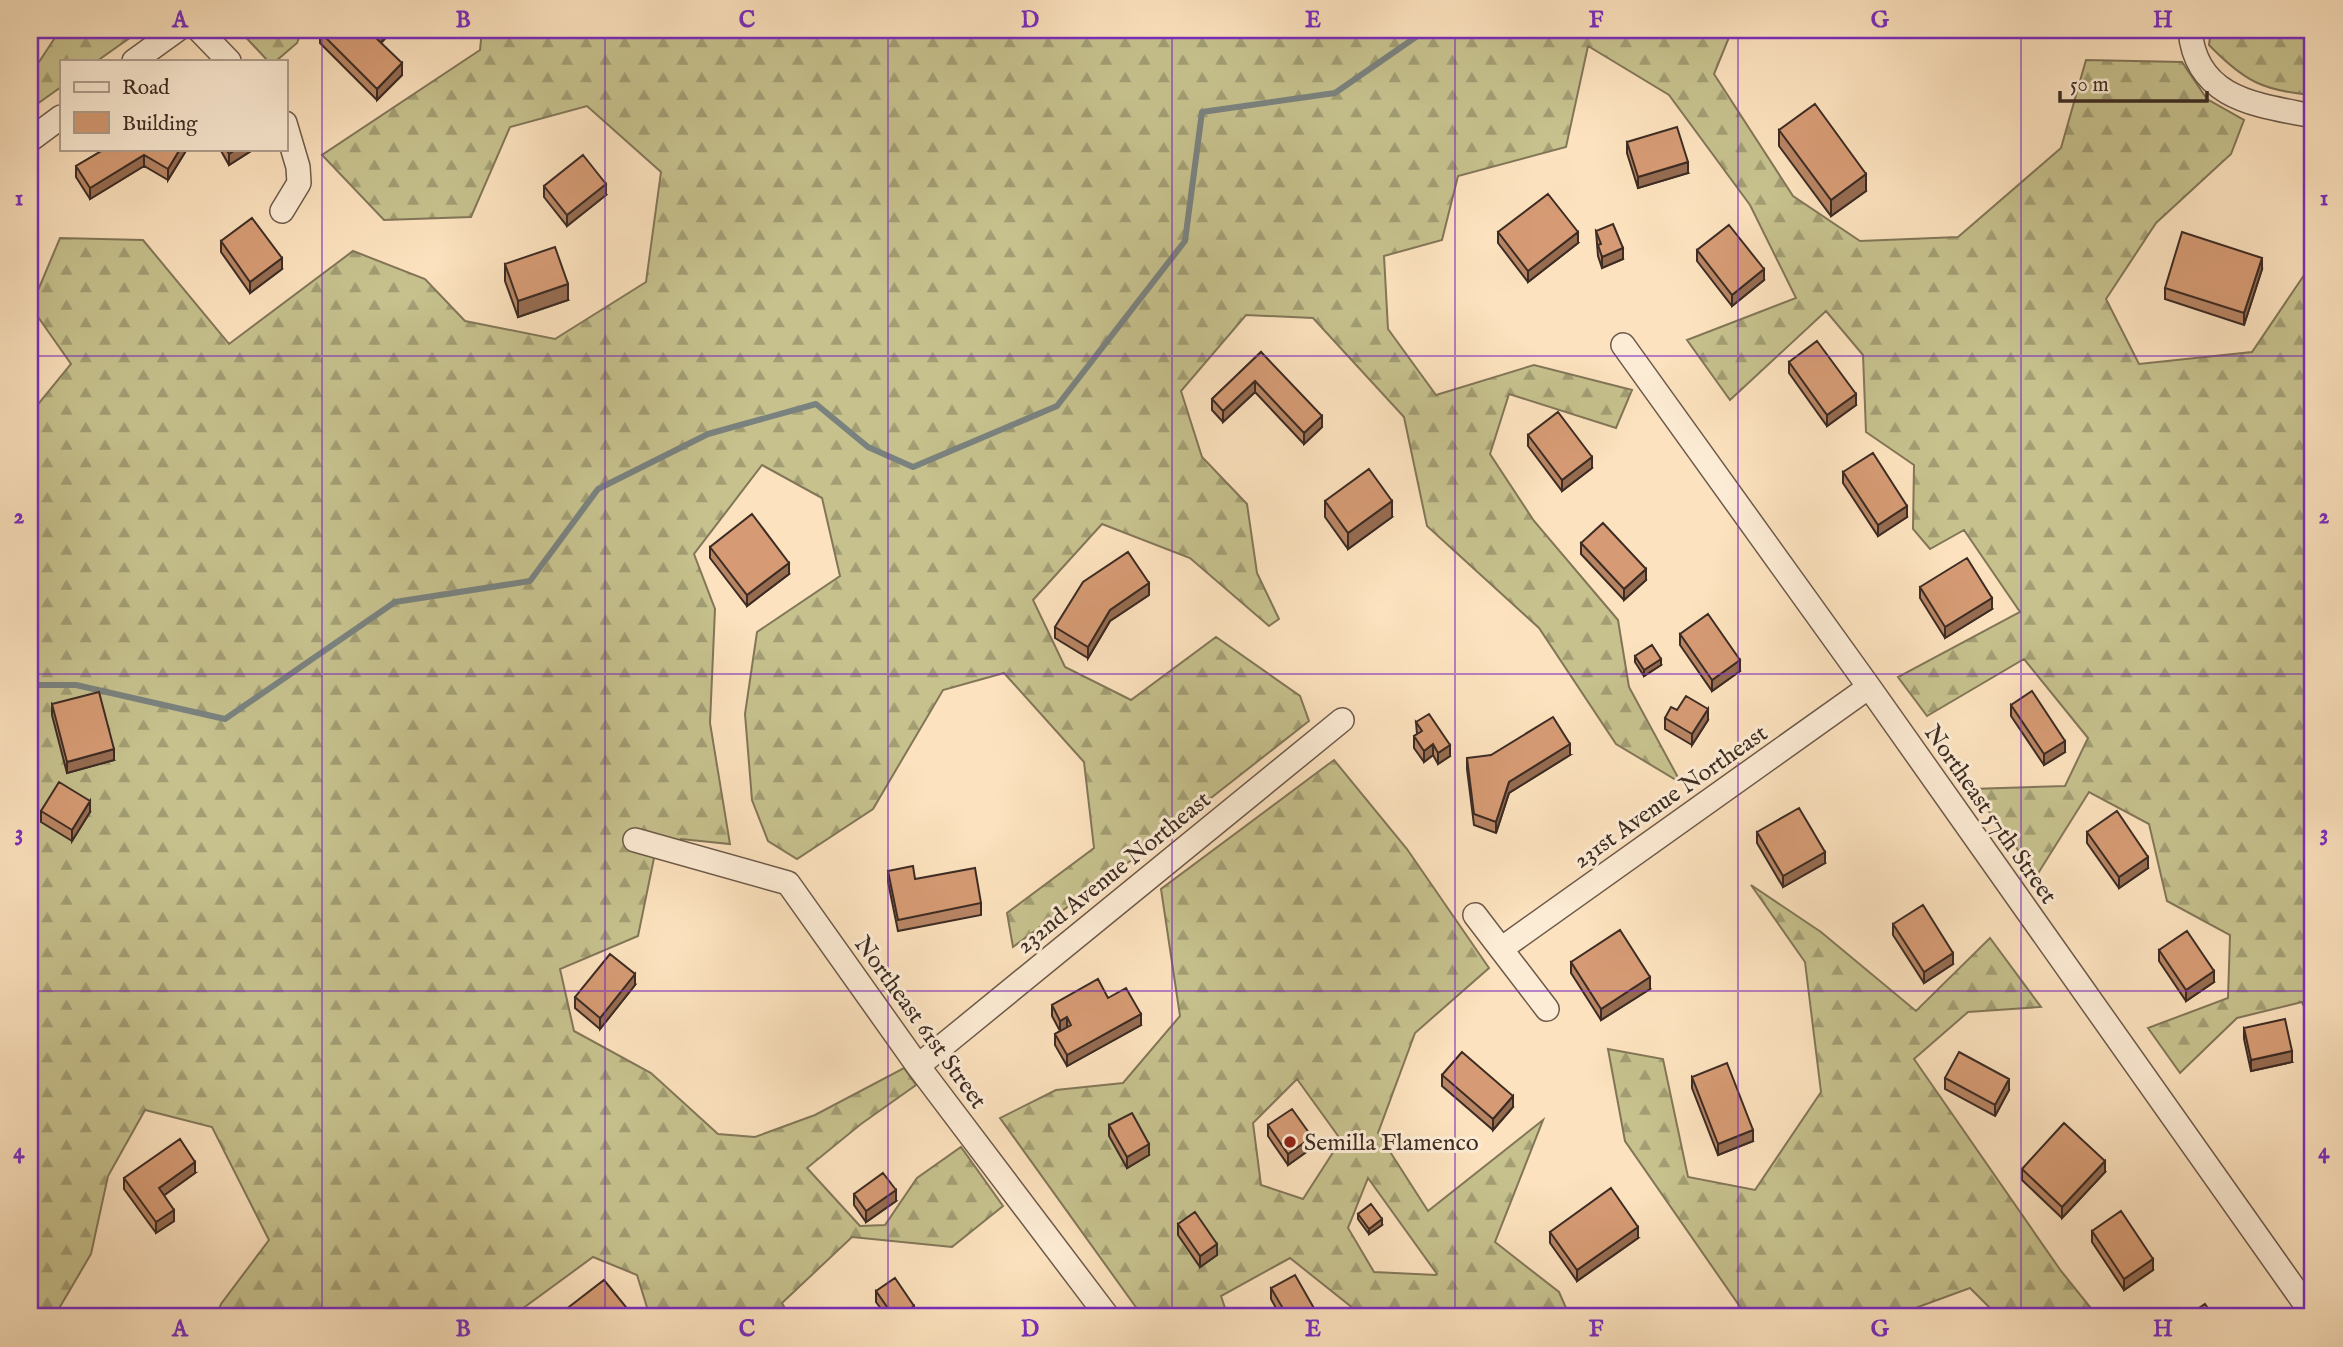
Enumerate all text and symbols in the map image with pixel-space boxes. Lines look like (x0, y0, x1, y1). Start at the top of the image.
text: A (171, 6, 189, 35)
text: B (455, 6, 471, 35)
text: C (739, 6, 756, 35)
text: D (1021, 6, 1039, 35)
text: E (1305, 6, 1321, 35)
text: F (1589, 6, 1604, 35)
text: G (1871, 6, 1890, 35)
text: H (2153, 6, 2173, 35)
legend (60, 60, 287, 150)
scale bar (2060, 60, 2206, 104)
text: 50 m (2070, 72, 2109, 99)
text: Road (122, 75, 170, 102)
text: Building (122, 111, 198, 138)
text: 1 (15, 184, 23, 213)
text: 1 (2320, 184, 2328, 213)
text: 2 (14, 502, 25, 531)
text: 2 (2319, 502, 2330, 531)
street label: 231st Avenue Northeast (1568, 718, 1774, 876)
street label: Northeast 57th Street (1916, 719, 2063, 911)
street label: 232nd Avenue Northeast (1010, 785, 1218, 961)
text: 3 (15, 819, 23, 848)
text: 3 (2320, 819, 2328, 848)
street label: Northeast 61st Street (847, 930, 993, 1116)
place label: Semilla Flamenco (1304, 1128, 1479, 1159)
marker: Semilla Flamenco (1282, 1134, 1298, 1150)
text: 4 (13, 1137, 25, 1166)
text: 4 (2318, 1137, 2330, 1166)
text: A (171, 1315, 189, 1344)
text: B (455, 1315, 471, 1344)
text: C (739, 1315, 756, 1344)
text: D (1021, 1315, 1039, 1344)
text: E (1305, 1315, 1321, 1344)
text: F (1589, 1315, 1604, 1344)
text: G (1871, 1315, 1890, 1344)
text: H (2153, 1315, 2173, 1344)

